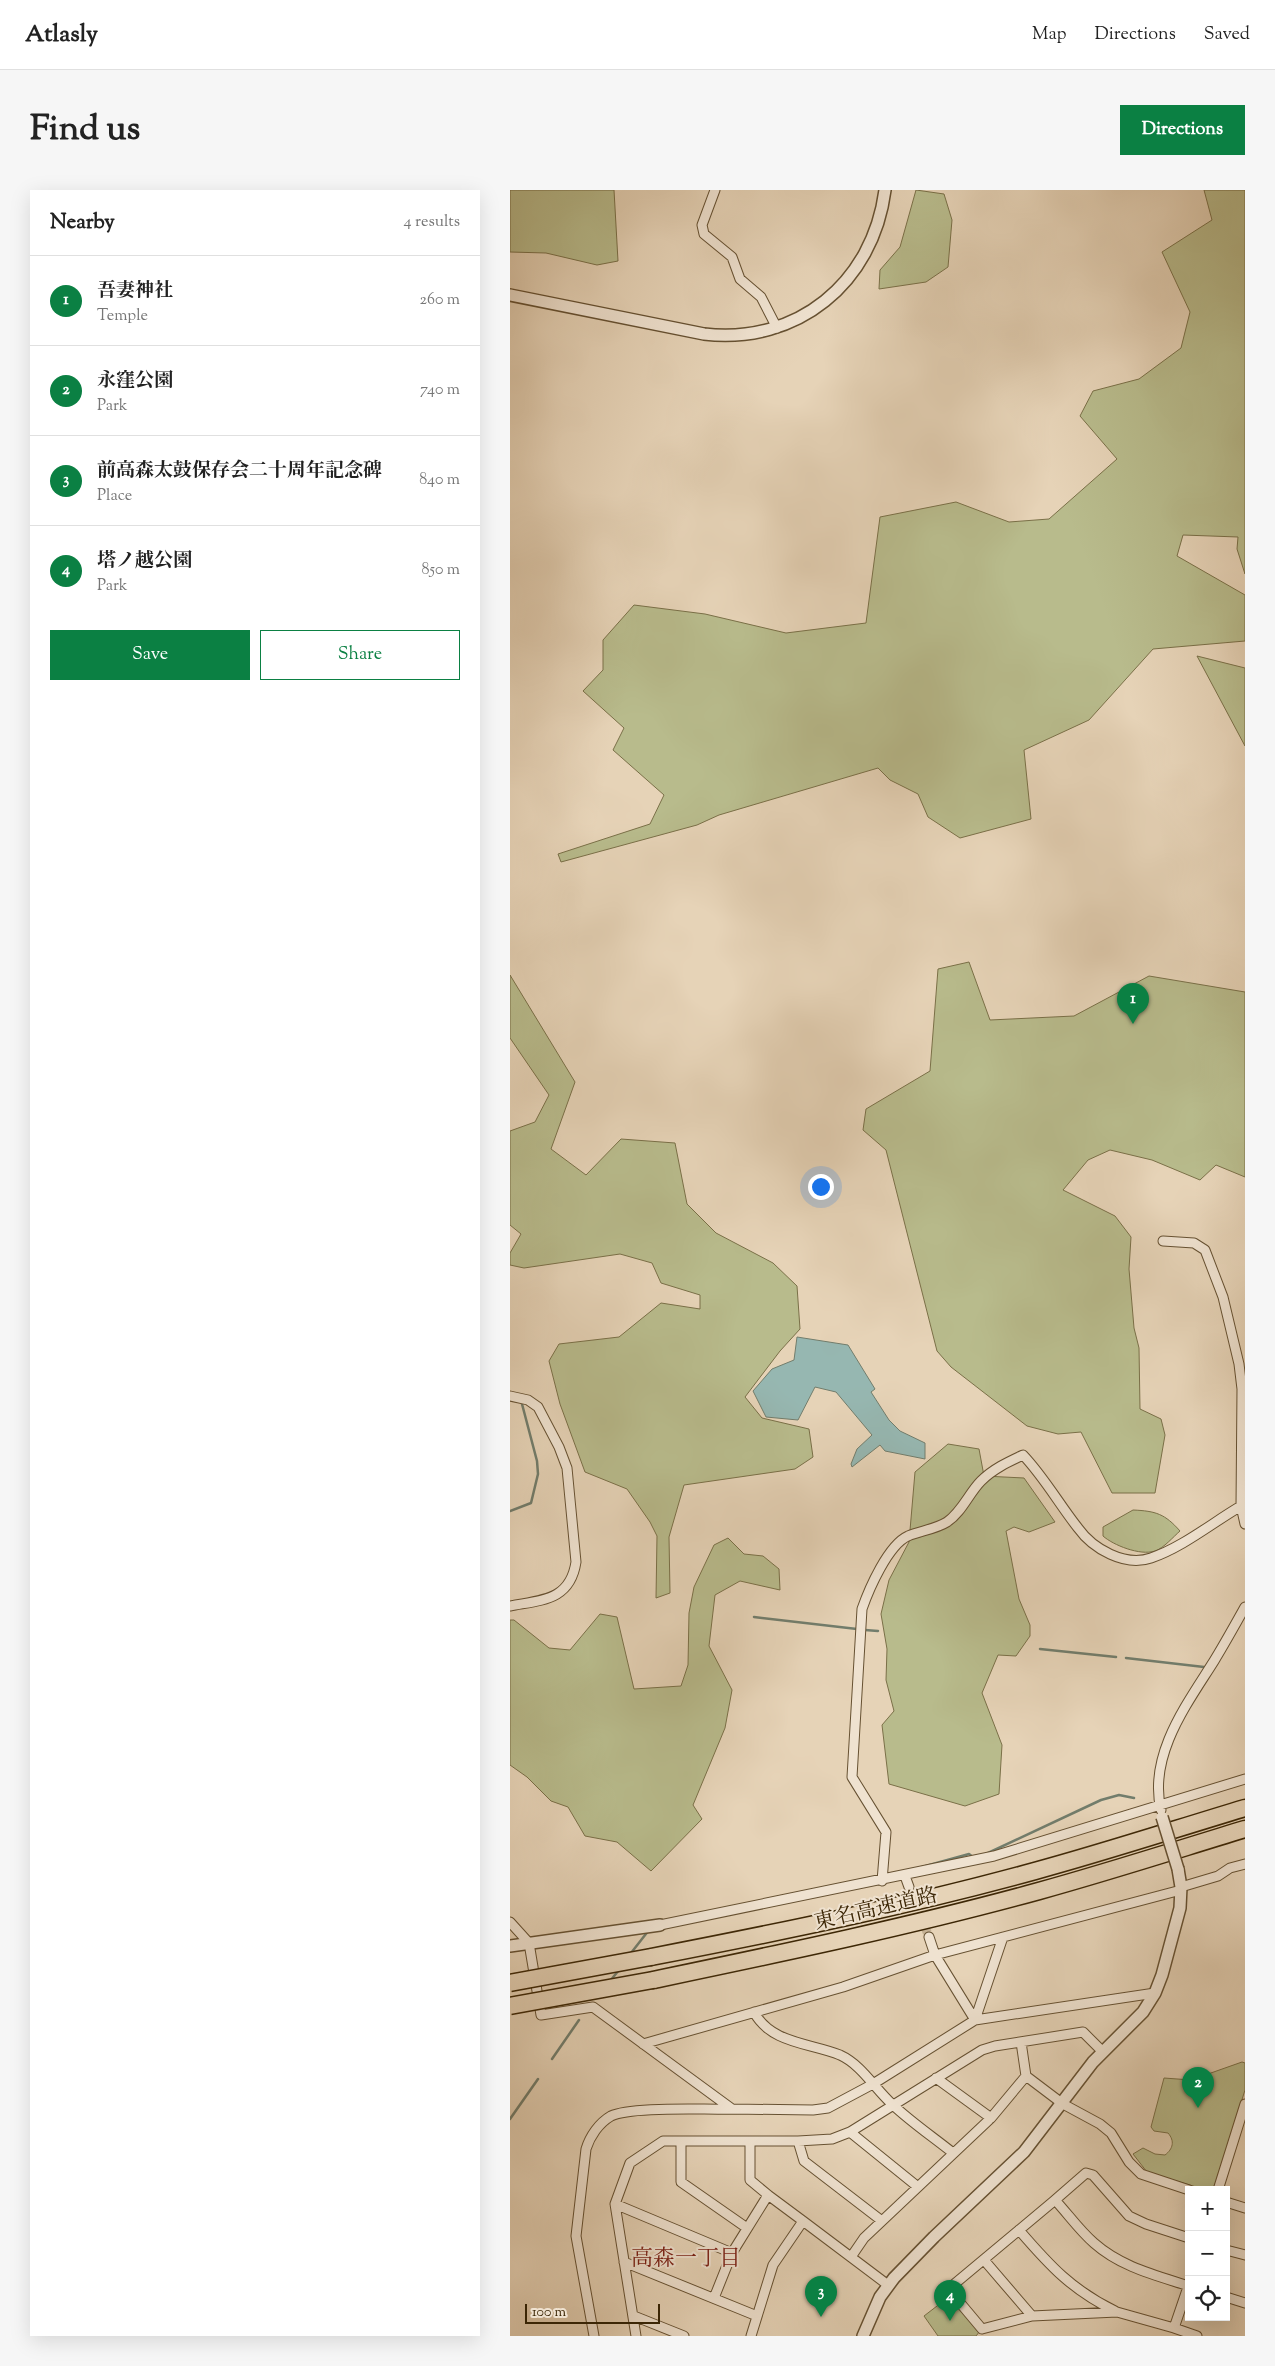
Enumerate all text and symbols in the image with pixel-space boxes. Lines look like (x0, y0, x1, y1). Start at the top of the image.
text: Atlasly (25, 18, 98, 52)
text: Map (1032, 22, 1067, 48)
text: Directions (1095, 22, 1176, 48)
text: Saved (1204, 22, 1250, 48)
text: Find us (30, 105, 140, 156)
button: Directions (1120, 105, 1245, 155)
text: Nearby (50, 208, 115, 238)
text: 4 results (404, 211, 460, 234)
text: 吾妻神社 (97, 278, 173, 305)
text: 1 (63, 289, 69, 312)
text: 260 m (419, 289, 460, 312)
text: Temple (97, 305, 148, 328)
text: 永窪公園 (97, 368, 173, 395)
text: 2 (62, 379, 70, 402)
text: 740 m (420, 379, 460, 402)
text: Park (97, 395, 128, 418)
text: 前高森太鼓保存会二十周年記念碑 (97, 458, 382, 485)
text: 3 (63, 469, 69, 492)
text: 840 m (419, 469, 460, 492)
text: Place (97, 485, 132, 508)
text: 塔ノ越公園 (97, 548, 192, 575)
text: 4 (62, 559, 70, 582)
text: 850 m (421, 559, 460, 582)
text: Park (97, 575, 128, 598)
button: Save (50, 630, 250, 680)
button: Share (260, 630, 460, 680)
pin: 1 (1117, 983, 1149, 1024)
your location (808, 1174, 834, 1200)
street label: 東名高速道路 (811, 1881, 941, 1939)
pin: 2 (1182, 2067, 1214, 2108)
map controls (1185, 2186, 1230, 2321)
button: + (1185, 2186, 1230, 2231)
button: − (1185, 2231, 1230, 2276)
district label: 高森一丁目 (631, 2244, 741, 2276)
pin: 3 (805, 2276, 837, 2317)
button: locate (1185, 2276, 1230, 2321)
pin: 4 (934, 2280, 966, 2321)
scale bar (525, 2301, 660, 2324)
text: 100 m (532, 2303, 566, 2323)

